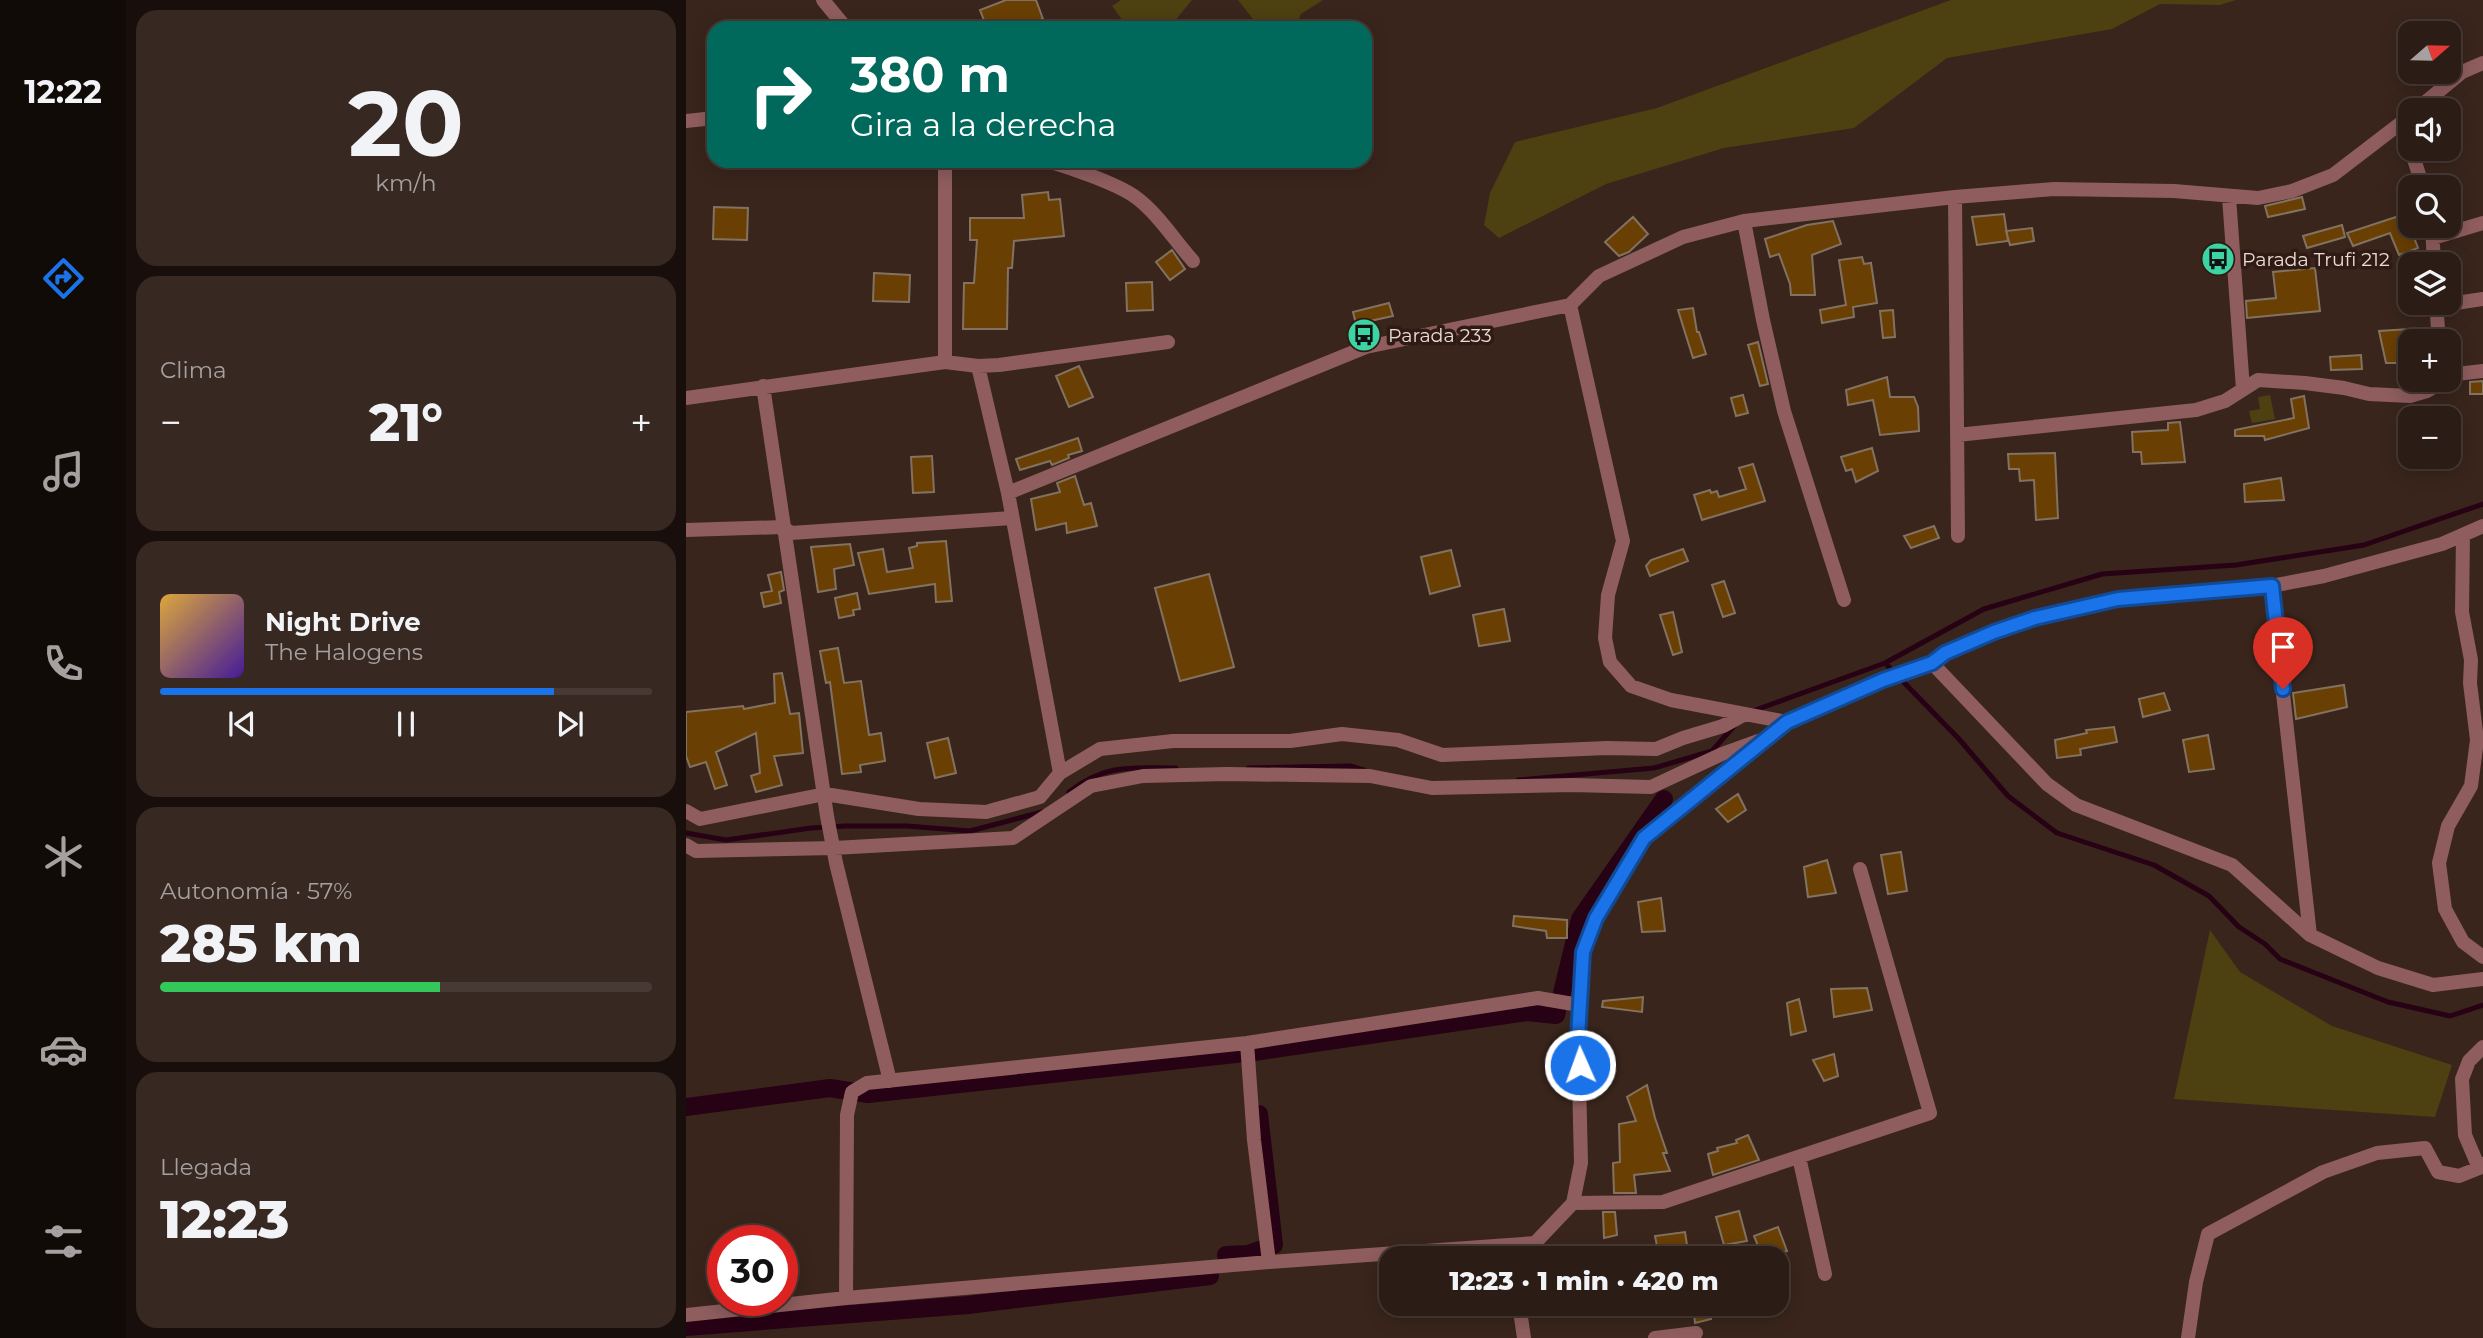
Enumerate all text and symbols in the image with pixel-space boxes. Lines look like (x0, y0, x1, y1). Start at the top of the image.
north arrow (2398, 21, 2460, 84)
map controls (2398, 21, 2461, 469)
text: 380 m (850, 45, 1010, 104)
icon: right (735, 49, 826, 140)
text: 20 (348, 68, 464, 179)
text: 12:22 (24, 72, 102, 111)
button: sound (2398, 98, 2461, 161)
text: Gira a la derecha (850, 105, 1116, 144)
text: km/h (375, 169, 437, 197)
button: search (2398, 175, 2461, 238)
bus stop icon: Parada Trufi 212 (2199, 240, 2237, 278)
place label: Parada Trufi 212 (2242, 248, 2390, 271)
button: layers (2398, 252, 2461, 315)
icon: directions (39, 254, 88, 303)
bus stop icon: Parada 233 (1345, 316, 1383, 354)
place label: Parada 233 (1388, 324, 1492, 347)
button: + (2398, 329, 2461, 392)
text: Clima (160, 356, 227, 384)
text: 21° (369, 391, 443, 454)
text: − (160, 399, 182, 446)
text: + (630, 399, 652, 446)
button: − (2398, 406, 2461, 469)
icon: music (39, 447, 88, 496)
text: Night Drive (265, 606, 421, 638)
pin (2253, 617, 2313, 689)
icon: arrive (2264, 628, 2302, 666)
text: The Halogens (265, 638, 423, 666)
icon: phone (39, 639, 88, 688)
icon: previous (223, 705, 261, 743)
icon: pause (387, 705, 425, 743)
icon: next (551, 705, 589, 743)
icon: climate (39, 832, 88, 881)
text: Autonomía · 57% (160, 877, 352, 905)
text: 285 km (160, 912, 362, 975)
icon: car (39, 1025, 88, 1074)
position arrow (1543, 1028, 1617, 1102)
text: Llegada (160, 1153, 252, 1181)
text: 12:23 (160, 1188, 289, 1251)
icon: filters (39, 1217, 88, 1266)
speed limit sign: 30 (707, 1225, 798, 1316)
text: 12:23 · 1 min · 420 m (1449, 1265, 1719, 1297)

